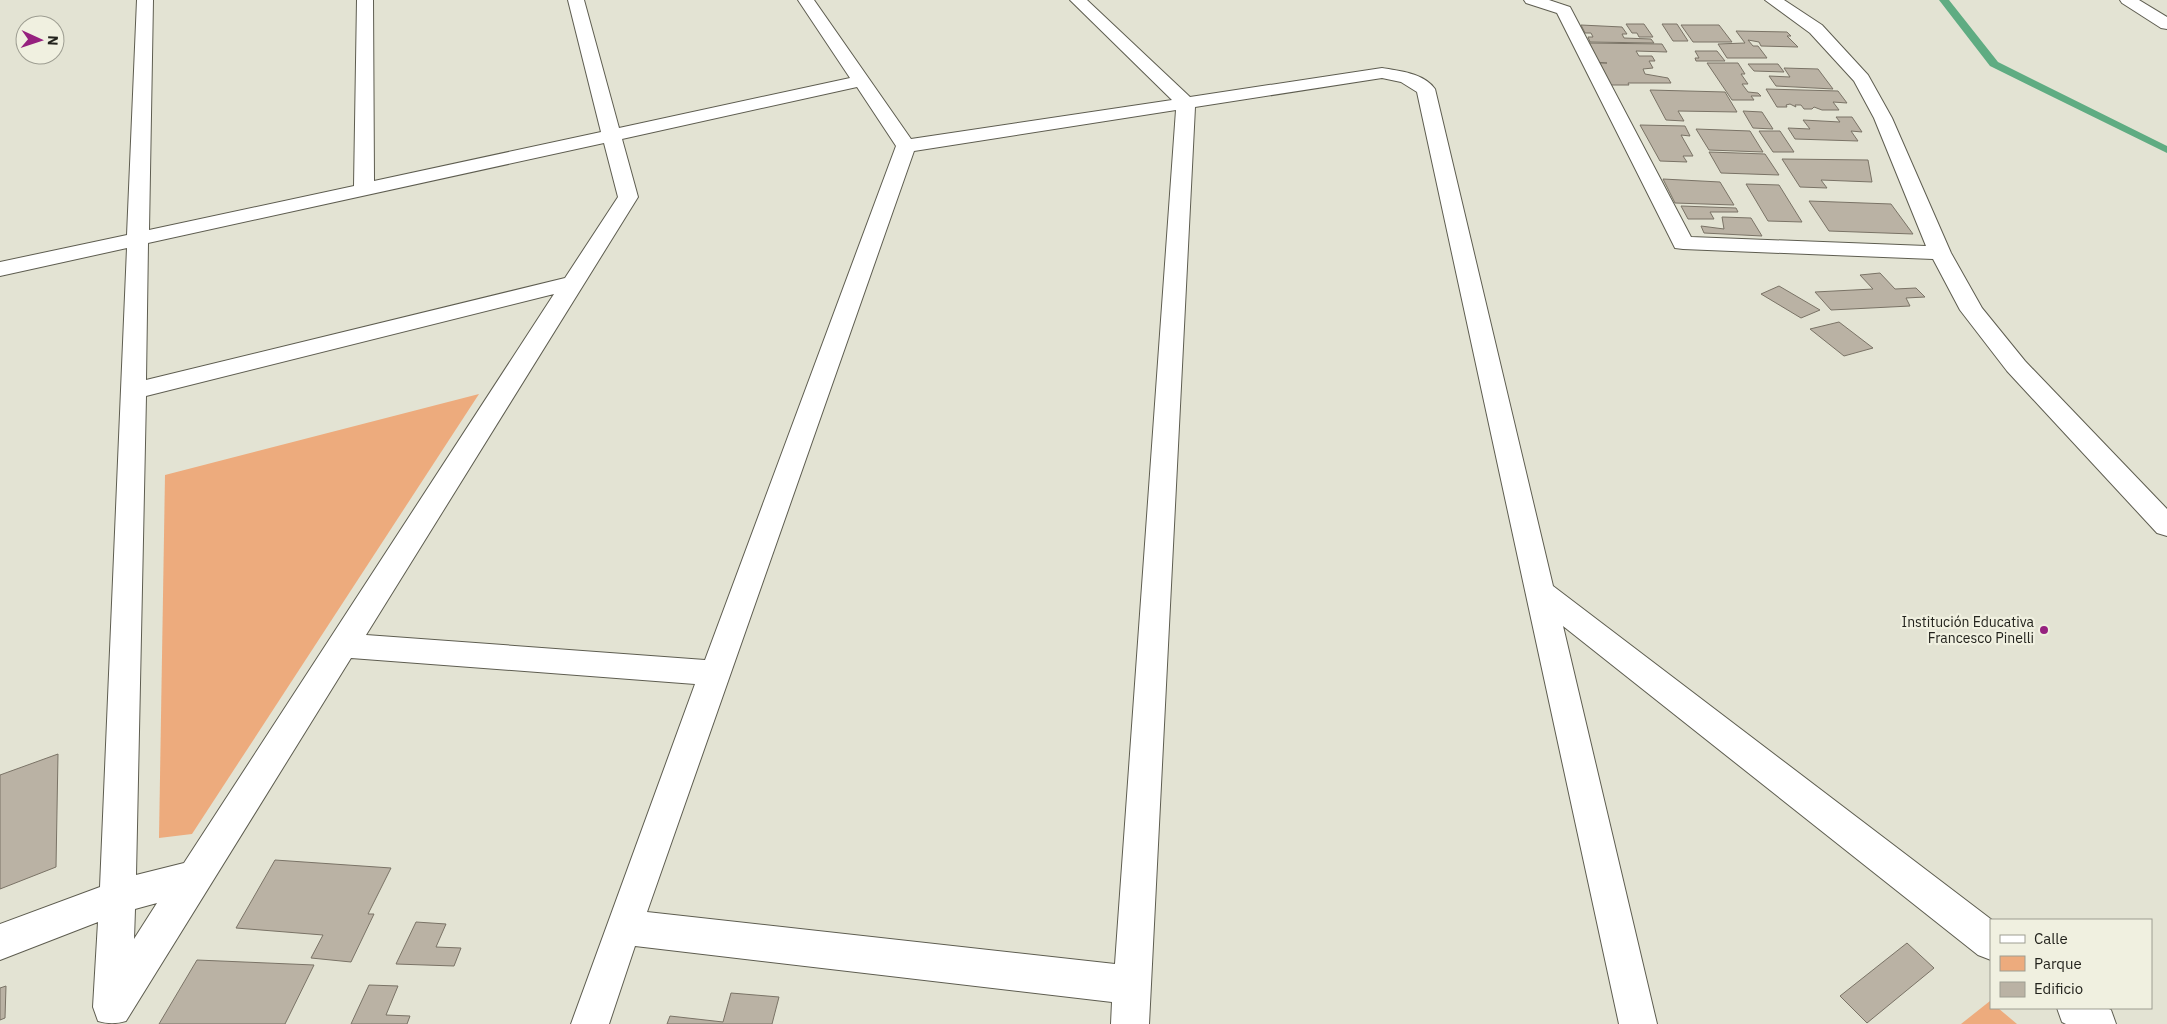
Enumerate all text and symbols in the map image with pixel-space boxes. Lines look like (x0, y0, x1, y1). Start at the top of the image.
north arrow (15, 15, 65, 65)
text: N (44, 35, 62, 46)
place label: Institución Educativa Francesco Pinelli (1902, 613, 2035, 647)
marker: Institución Educativa Francesco Pinelli (2038, 624, 2050, 636)
legend (1990, 919, 2152, 1009)
text: Calle (2034, 929, 2068, 948)
text: Parque (2034, 954, 2082, 973)
text: Edificio (2034, 979, 2083, 998)

